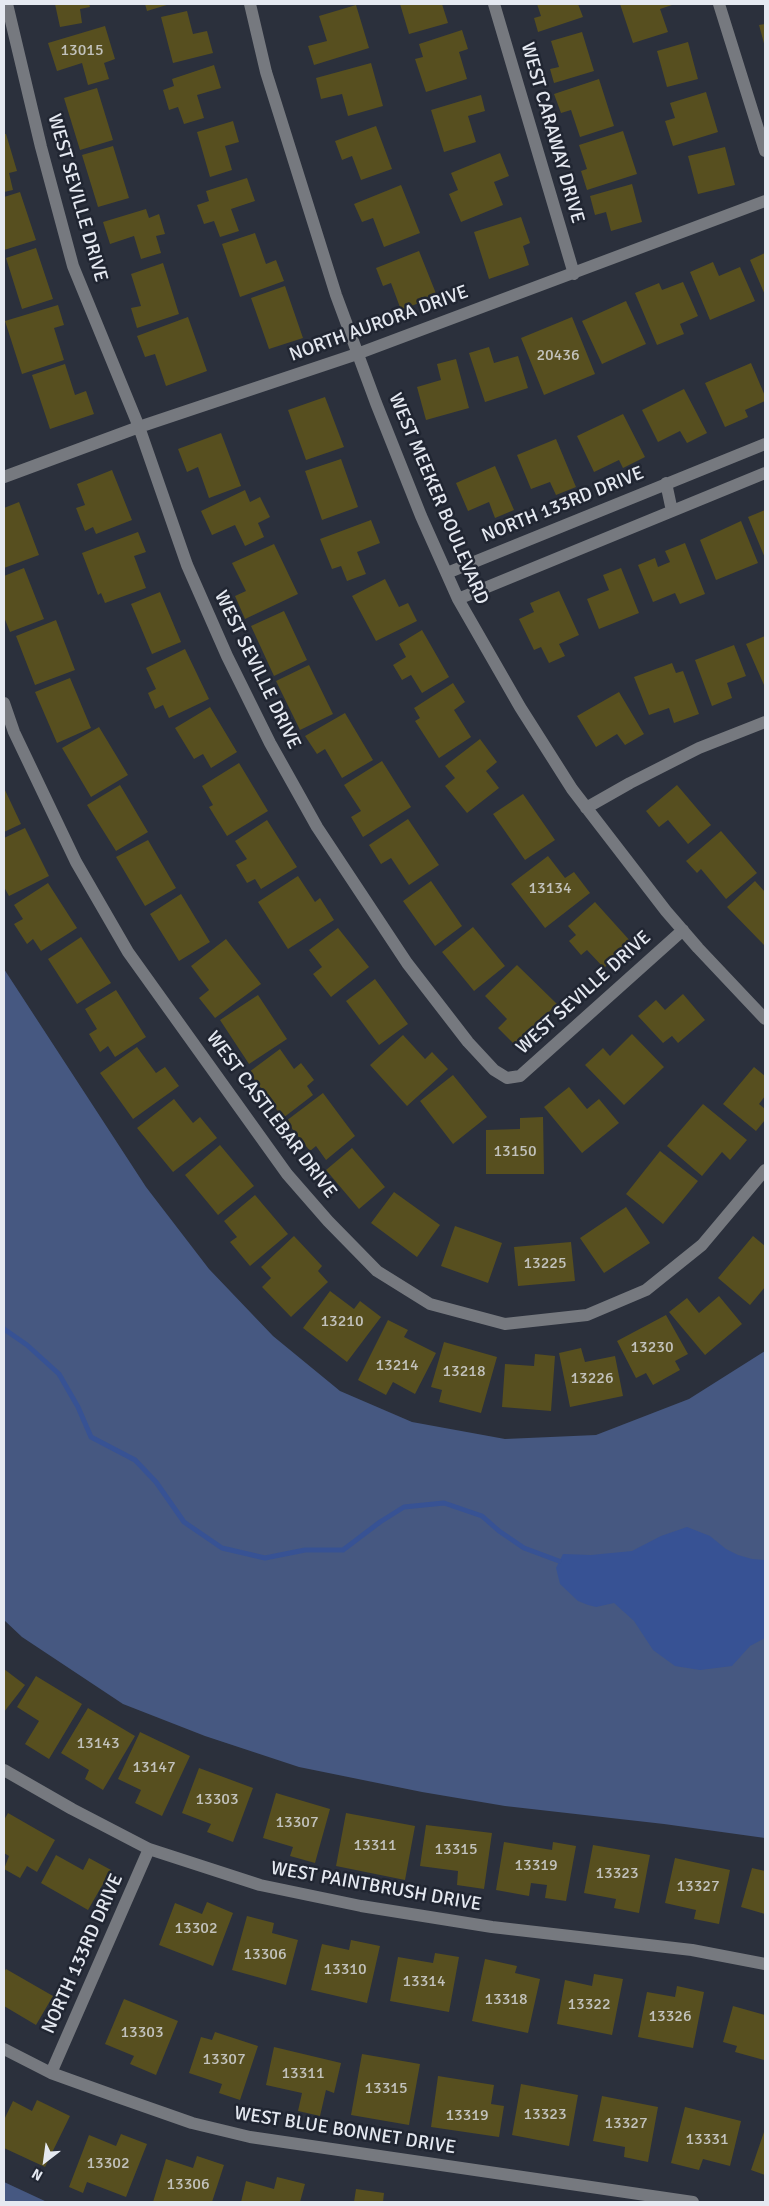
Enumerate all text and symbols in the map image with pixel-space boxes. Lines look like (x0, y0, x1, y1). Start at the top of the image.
street label: WEST CARAWAY DRIVE (515, 40, 589, 226)
house number: 13015 (60, 41, 104, 61)
street label: WEST SEVILLE DRIVE (42, 111, 112, 285)
street label: NORTH AURORA DRIVE (286, 281, 472, 367)
house number: 20436 (536, 346, 580, 366)
street label: WEST MEEKER BOULEVARD (383, 390, 493, 608)
street label: NORTH 133RD DRIVE (479, 462, 647, 548)
street label: WEST SEVILLE DRIVE (209, 587, 305, 753)
house number: 13134 (528, 879, 572, 899)
street label: WEST SEVILLE DRIVE (512, 926, 656, 1060)
street label: WEST CASTLEBAR DRIVE (201, 1027, 341, 1203)
house number: 13150 (493, 1142, 537, 1162)
house number: 13225 (523, 1254, 567, 1274)
house number: 13210 (320, 1312, 364, 1332)
house number: 13230 (630, 1338, 674, 1358)
house number: 13214 (375, 1356, 419, 1376)
house number: 13218 (442, 1362, 486, 1382)
house number: 13226 (570, 1369, 614, 1389)
house number: 13143 (76, 1734, 120, 1754)
house number: 13147 (132, 1758, 176, 1778)
house number: 13303 (195, 1790, 239, 1810)
house number: 13307 (275, 1813, 319, 1833)
house number: 13311 (353, 1836, 397, 1856)
house number: 13315 (434, 1840, 478, 1860)
house number: 13319 (514, 1856, 558, 1876)
street label: WEST PAINTBRUSH DRIVE (269, 1857, 483, 1917)
house number: 13323 (595, 1864, 639, 1884)
street label: NORTH 133RD DRIVE (37, 1871, 129, 2037)
house number: 13327 (676, 1877, 720, 1897)
house number: 13302 (174, 1919, 218, 1939)
house number: 13306 (243, 1945, 287, 1965)
house number: 13310 (323, 1960, 367, 1980)
house number: 13314 (402, 1972, 446, 1992)
house number: 13318 (484, 1990, 528, 2010)
house number: 13322 (567, 1995, 611, 2015)
house number: 13326 (648, 2007, 692, 2027)
house number: 13303 (120, 2023, 164, 2043)
house number: 13307 (202, 2050, 246, 2070)
house number: 13311 (281, 2064, 325, 2084)
house number: 13315 (364, 2079, 408, 2099)
street label: WEST BLUE BONNET DRIVE (233, 2102, 457, 2160)
house number: 13323 (523, 2105, 567, 2125)
house number: 13319 (445, 2106, 489, 2126)
house number: 13327 (604, 2114, 648, 2134)
house number: 13331 (685, 2130, 729, 2150)
north arrow (20, 2136, 70, 2186)
house number: 13302 (86, 2154, 130, 2174)
text: N (29, 2165, 46, 2184)
house number: 13306 (166, 2175, 210, 2195)

